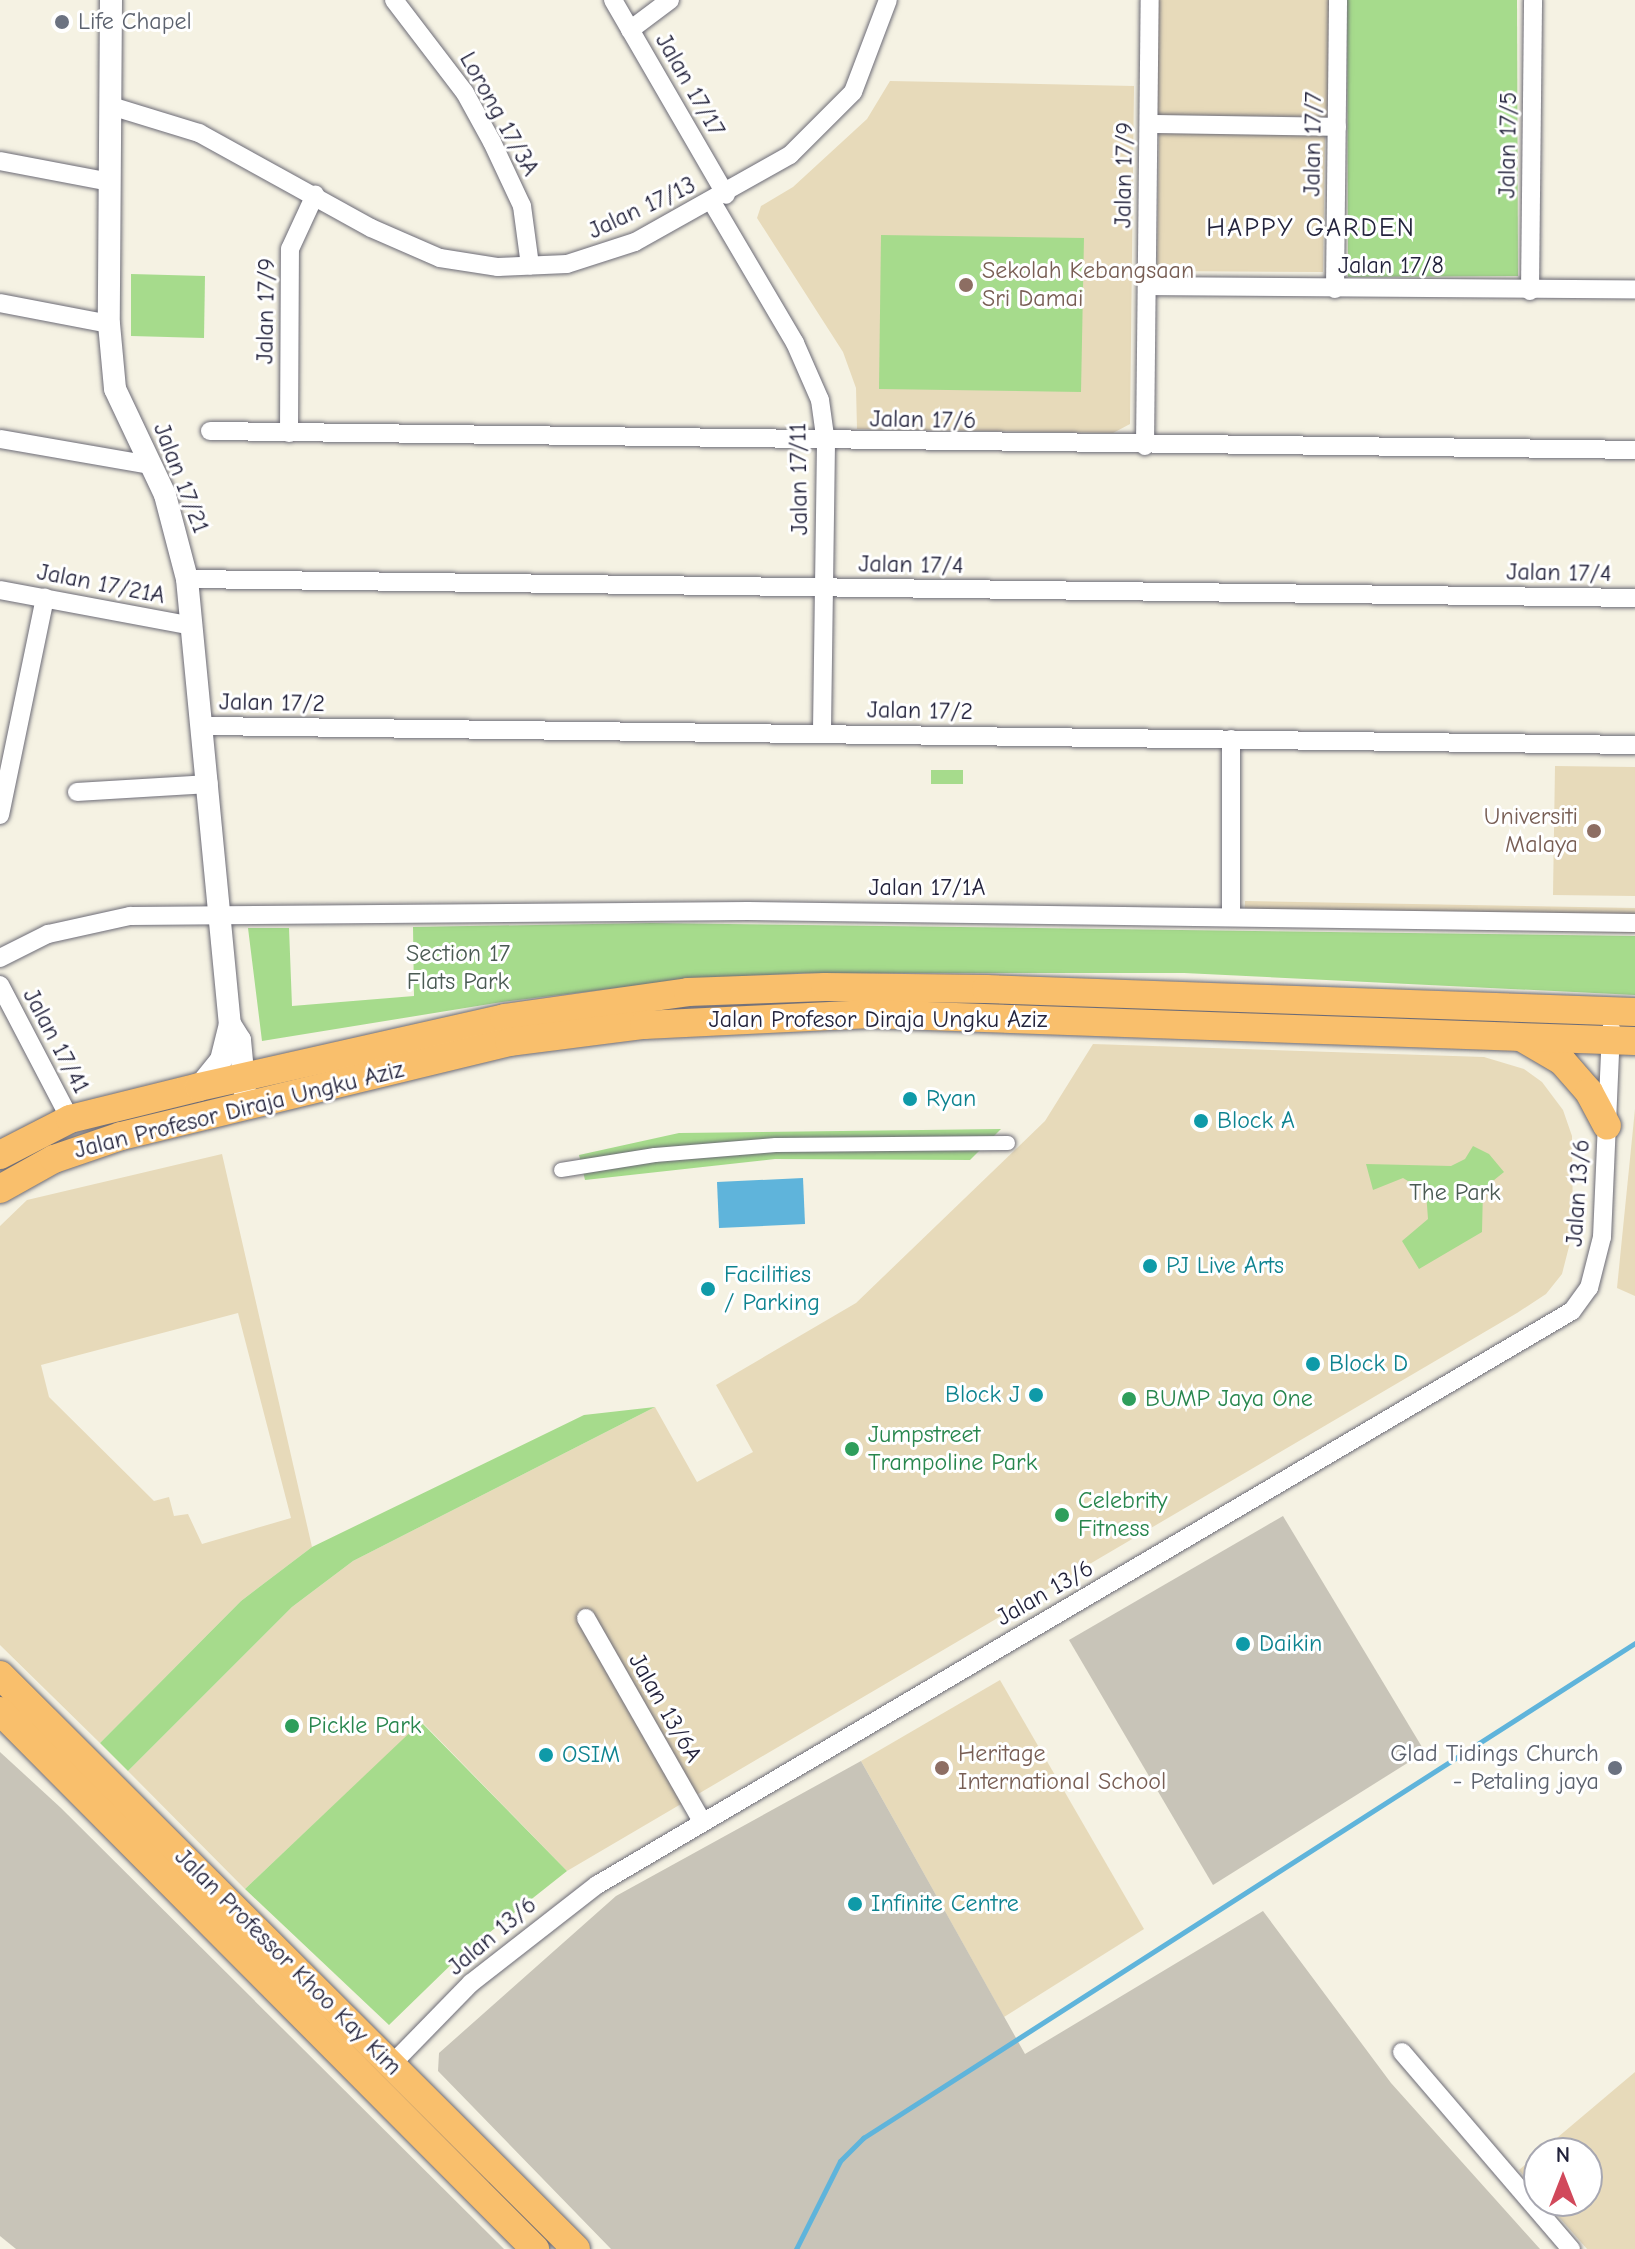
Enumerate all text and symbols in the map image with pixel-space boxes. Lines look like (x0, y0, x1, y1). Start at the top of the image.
place label: Life Chapel (78, 8, 192, 36)
marker: Life Chapel (53, 13, 71, 31)
street label: Jalan 17/17 (649, 28, 731, 142)
street label: Lorong 17/3A (453, 47, 545, 181)
street label: Jalan 17/7 (1298, 91, 1328, 197)
street label: Jalan 17/5 (1493, 91, 1523, 199)
street label: Jalan 17/9 (1109, 122, 1139, 228)
street label: Jalan 17/13 (584, 171, 700, 245)
district label: HAPPY GARDEN (1206, 213, 1416, 245)
street label: Jalan 17/8 (1338, 252, 1444, 280)
place label: Sekolah Kebangsaan Sri Damai (982, 257, 1194, 313)
street label: Jalan 17/9 (251, 258, 281, 364)
marker: Sekolah Kebangsaan Sri Damai (957, 276, 975, 294)
street label: Jalan 17/6 (869, 405, 977, 435)
street label: Jalan 17/21 (147, 419, 215, 537)
street label: Jalan 17/11 (784, 422, 814, 536)
street label: Jalan 17/4 (858, 550, 964, 580)
street label: Jalan 17/21A (35, 558, 167, 610)
street label: Jalan 17/4 (1506, 558, 1612, 588)
street label: Jalan 17/2 (219, 688, 325, 718)
street label: Jalan 17/2 (867, 696, 973, 726)
place label: Universiti Malaya (1484, 803, 1578, 859)
marker: Universiti Malaya (1585, 822, 1603, 840)
street label: Jalan 17/1A (868, 874, 986, 902)
park label: Section 17 Flats Park (406, 940, 510, 996)
street label: Jalan 17/41 (16, 984, 96, 1098)
street label: Jalan Profesor Diraja Ungku Aziz (709, 1006, 1047, 1034)
street label: Jalan Profesor Diraja Ungku Aziz (71, 1055, 407, 1165)
place label: Ryan (926, 1085, 976, 1113)
marker: Ryan (901, 1090, 919, 1108)
place label: Block A (1217, 1107, 1295, 1135)
marker: Block A (1192, 1112, 1210, 1130)
street label: Jalan 13/6 (1560, 1138, 1596, 1248)
park label: The Park (1409, 1179, 1501, 1207)
place label: PJ Live Arts (1166, 1252, 1284, 1280)
marker: PJ Live Arts (1141, 1257, 1159, 1275)
place label: Facilities / Parking (724, 1261, 820, 1317)
marker: Facilities / Parking (699, 1280, 717, 1298)
place label: Block D (1329, 1350, 1408, 1378)
marker: Block D (1304, 1355, 1322, 1373)
place label: Block J (945, 1381, 1020, 1409)
place label: BUMP Jaya One (1145, 1385, 1313, 1413)
marker: Block J (1027, 1386, 1045, 1404)
marker: BUMP Jaya One (1120, 1390, 1138, 1408)
place label: Jumpstreet Trampoline Park (868, 1421, 1037, 1477)
marker: Jumpstreet Trampoline Park (843, 1440, 861, 1458)
place label: Celebrity Fitness (1078, 1487, 1167, 1543)
marker: Celebrity Fitness (1053, 1506, 1071, 1524)
street label: Jalan 13/6 (991, 1554, 1099, 1632)
place label: Daikin (1259, 1630, 1322, 1658)
marker: Daikin (1234, 1635, 1252, 1653)
street label: Jalan 13/6A (622, 1648, 708, 1768)
place label: Pickle Park (308, 1712, 421, 1740)
marker: Pickle Park (283, 1717, 301, 1735)
place label: Heritage International School (958, 1740, 1166, 1796)
place label: Glad Tidings Church - Petaling jaya (1390, 1740, 1599, 1796)
place label: OSIM (562, 1741, 620, 1769)
marker: OSIM (537, 1746, 555, 1764)
marker: Heritage International School (933, 1759, 951, 1777)
marker: Glad Tidings Church - Petaling jaya (1606, 1759, 1624, 1777)
street label: Jalan Professor Khoo Kay Kim (169, 1843, 407, 2081)
street label: Jalan 13/6 (442, 1890, 542, 1982)
place label: Infinite Centre (871, 1890, 1019, 1918)
marker: Infinite Centre (846, 1895, 864, 1913)
north arrow (1523, 2137, 1603, 2217)
text: N (1556, 2142, 1570, 2168)

